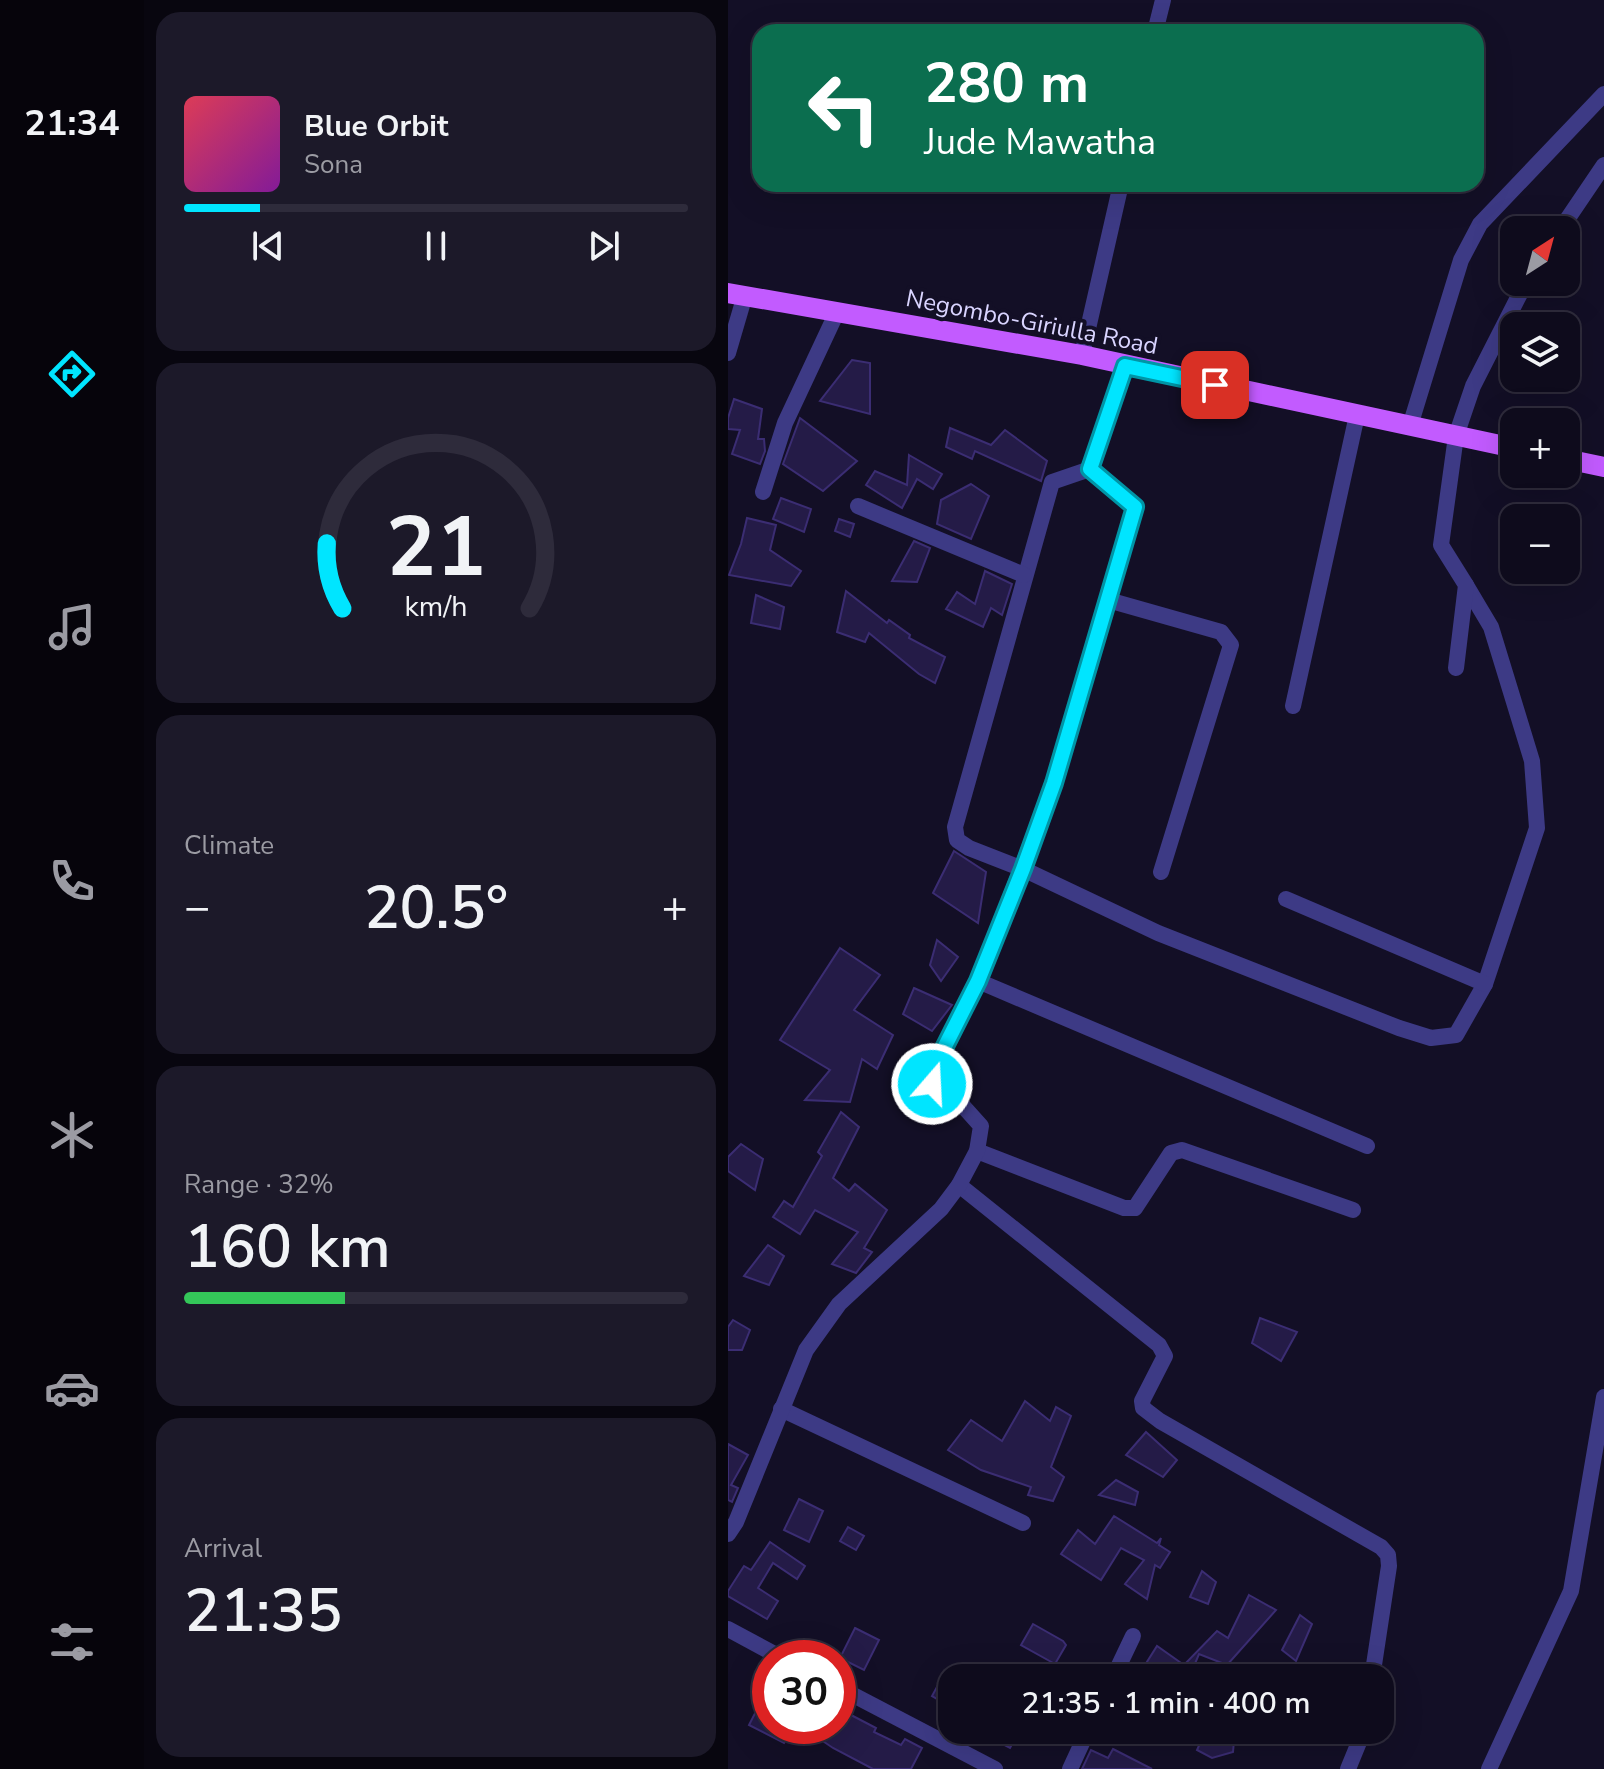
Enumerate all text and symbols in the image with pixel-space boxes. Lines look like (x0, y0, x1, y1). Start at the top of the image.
text: 280 m (924, 45, 1089, 122)
icon: left (792, 56, 896, 160)
text: 21:34 (24, 99, 120, 148)
text: Blue Orbit (304, 106, 448, 147)
text: Jude Mawatha (924, 118, 1156, 167)
text: Sona (304, 147, 363, 182)
north arrow (1500, 216, 1580, 296)
map controls (1500, 216, 1580, 584)
icon: previous (246, 224, 290, 268)
icon: pause (414, 224, 458, 268)
icon: next (582, 224, 626, 268)
street label: Negombo-Giriulla Road (903, 282, 1161, 362)
button: layers (1500, 312, 1580, 392)
icon: directions (44, 346, 100, 402)
pin (1181, 351, 1249, 419)
icon: arrive (1193, 363, 1237, 407)
button: + (1500, 408, 1580, 488)
text: 21 (386, 491, 486, 604)
button: − (1500, 504, 1580, 584)
text: km/h (405, 587, 467, 626)
icon: music (44, 599, 100, 655)
text: Climate (184, 828, 274, 863)
icon: phone (44, 853, 100, 909)
text: 20.5° (364, 867, 508, 949)
text: − (184, 878, 210, 938)
text: + (662, 878, 688, 938)
position arrow (890, 1042, 974, 1126)
icon: climate (44, 1107, 100, 1163)
text: Range · 32% (184, 1167, 334, 1202)
text: 160 km (184, 1206, 391, 1288)
icon: car (44, 1360, 100, 1416)
text: Arrival (184, 1531, 262, 1566)
text: 21:35 (184, 1570, 342, 1652)
icon: filters (44, 1614, 100, 1670)
speed limit sign: 30 (752, 1640, 856, 1744)
text: 21:35 · 1 min · 400 m (1021, 1683, 1311, 1724)

